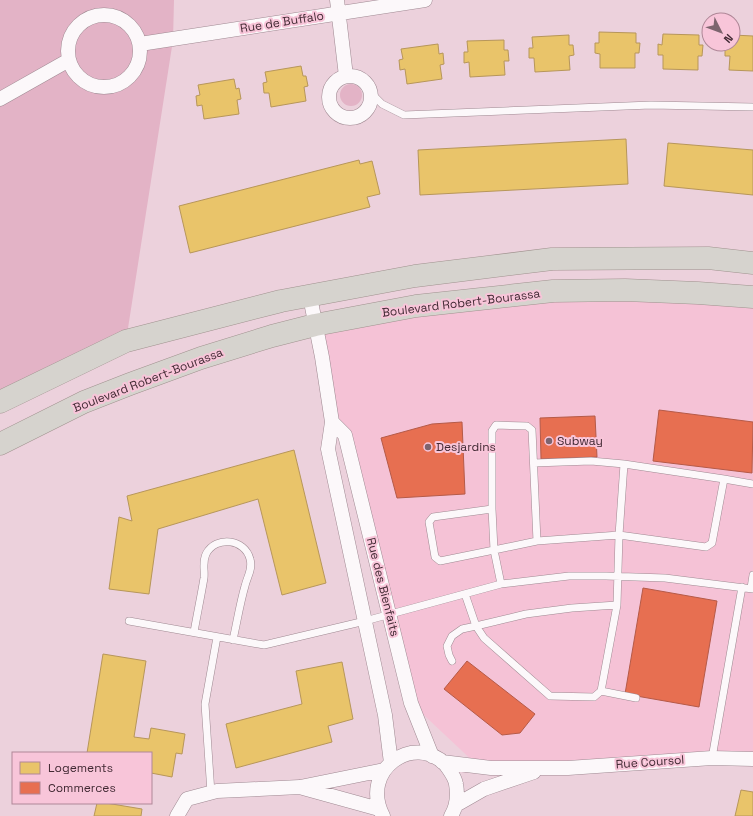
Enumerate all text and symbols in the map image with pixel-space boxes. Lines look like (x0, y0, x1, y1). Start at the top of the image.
street label: Rue de Buffalo (239, 7, 325, 37)
north arrow (701, 12, 741, 52)
text: N (721, 31, 736, 46)
street label: Boulevard Robert-Bourassa (381, 285, 541, 321)
street label: Boulevard Robert-Bourassa (71, 344, 225, 416)
place label: Subway (557, 433, 603, 449)
marker: Subway (544, 436, 554, 446)
place label: Desjardins (436, 439, 496, 455)
marker: Desjardins (423, 442, 433, 452)
street label: Rue des Bienfaits (363, 536, 403, 638)
legend (12, 752, 152, 804)
street label: Rue Coursol (615, 752, 685, 772)
text: Logements (48, 760, 113, 776)
text: Commerces (48, 780, 116, 796)

